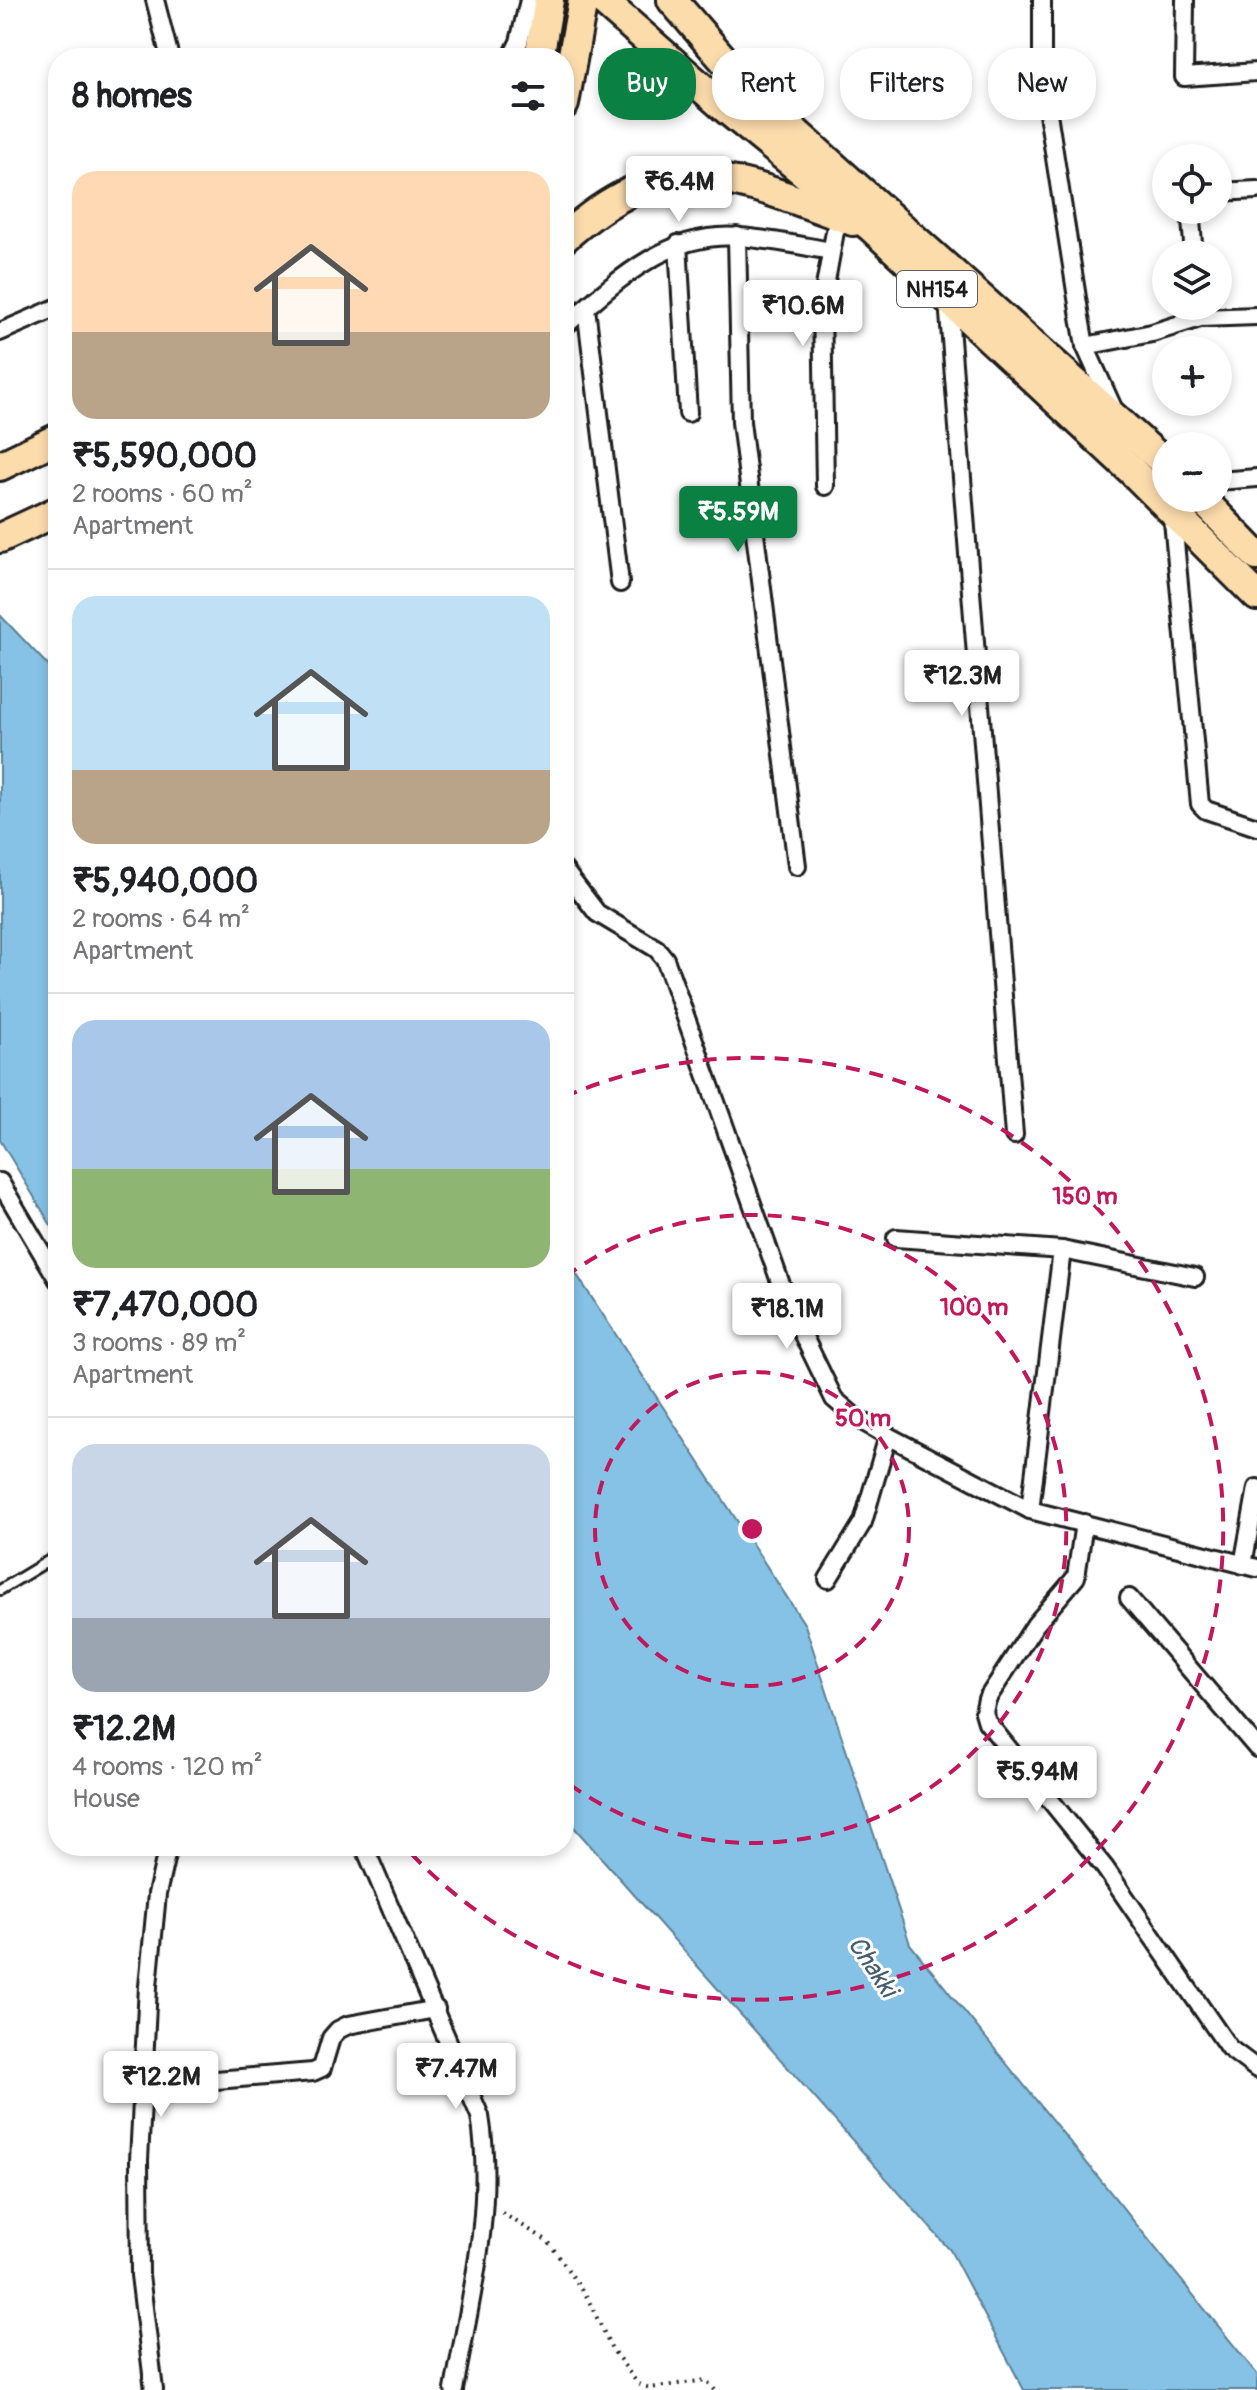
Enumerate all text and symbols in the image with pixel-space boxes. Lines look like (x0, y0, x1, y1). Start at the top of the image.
chip: Buy (598, 48, 696, 120)
chip: Rent (712, 48, 824, 120)
chip: Filters (840, 48, 972, 120)
chip: New (988, 48, 1096, 120)
icon: filters (506, 74, 550, 118)
text: 8 homes (72, 75, 192, 118)
map controls (1152, 144, 1232, 512)
button: locate (1152, 144, 1232, 224)
pin: ₹6.4M (623, 156, 735, 224)
text: ₹6.4M (644, 166, 714, 198)
icon: home (239, 223, 383, 367)
button: layers (1152, 240, 1232, 320)
road number: NH154 (897, 271, 977, 307)
pin: ₹10.6M (738, 280, 868, 348)
text: ₹10.6M (761, 290, 845, 322)
button: + (1152, 336, 1232, 416)
button: − (1152, 432, 1232, 512)
text: ₹5,590,000 (72, 435, 257, 478)
text: 2 rooms · 60 m² (72, 478, 253, 510)
pin: ₹5.59M (673, 486, 803, 554)
text: ₹5.59M (697, 496, 779, 528)
text: Apartment (72, 510, 193, 542)
icon: home (239, 648, 383, 792)
pin: ₹12.3M (897, 650, 1027, 718)
text: ₹12.3M (922, 660, 1002, 692)
text: ₹5,940,000 (72, 860, 258, 903)
text: 2 rooms · 64 m² (72, 903, 250, 935)
text: Apartment (72, 935, 193, 967)
icon: home (239, 1072, 383, 1216)
text: 150 m (1052, 1182, 1118, 1211)
pin: ₹18.1M (722, 1283, 852, 1351)
text: ₹7,470,000 (72, 1284, 258, 1327)
text: ₹18.1M (750, 1293, 824, 1325)
text: 100 m (940, 1293, 1008, 1322)
text: 3 rooms · 89 m² (72, 1327, 246, 1359)
text: Apartment (72, 1359, 193, 1391)
text: 50 m (835, 1404, 891, 1433)
icon: home (239, 1496, 383, 1640)
centre of rings (738, 1515, 766, 1543)
text: ₹12.2M (72, 1708, 176, 1751)
pin: ₹5.94M (972, 1746, 1102, 1814)
text: 4 rooms · 120 m² (72, 1751, 263, 1783)
text: ₹5.94M (996, 1756, 1078, 1788)
text: House (72, 1783, 140, 1815)
water label: Chakki (840, 1930, 907, 2007)
pin: ₹7.47M (391, 2043, 521, 2111)
pin: ₹12.2M (96, 2051, 226, 2119)
text: ₹7.47M (415, 2053, 497, 2085)
text: ₹12.2M (121, 2061, 201, 2093)

